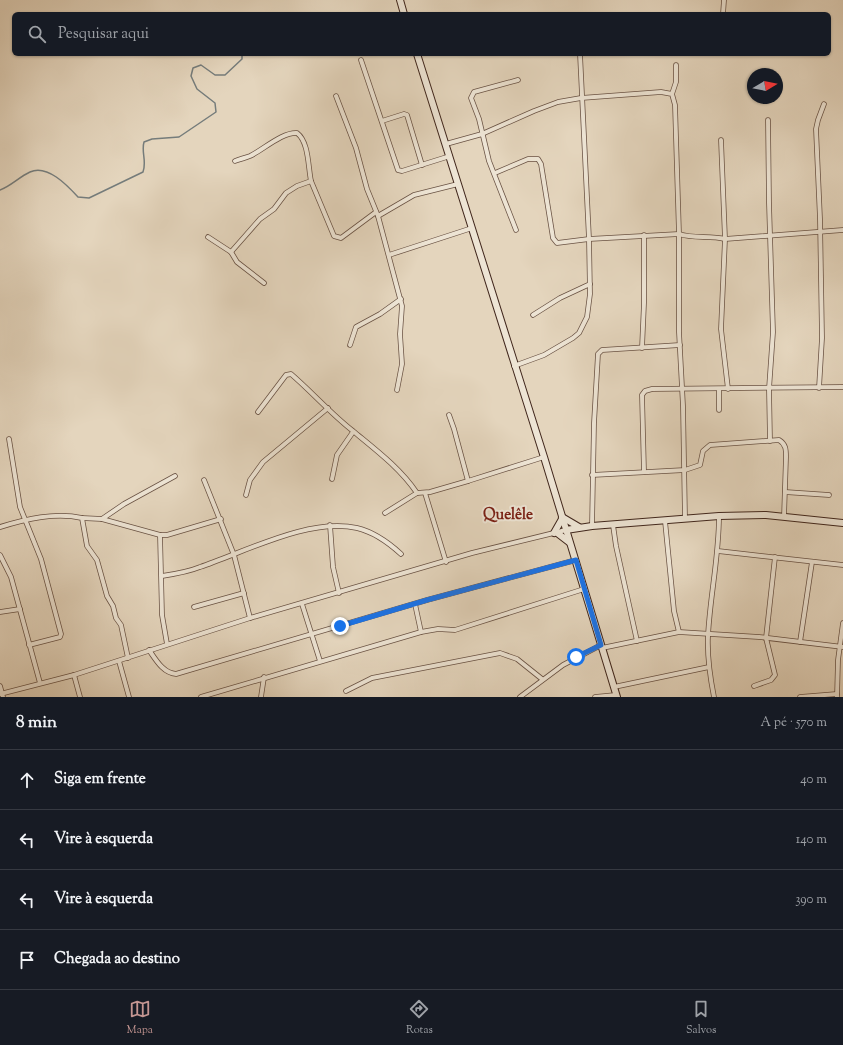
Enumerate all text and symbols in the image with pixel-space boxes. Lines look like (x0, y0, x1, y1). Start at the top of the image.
search box (12, 12, 831, 56)
icon: search (26, 23, 48, 45)
text: Pesquisar aqui (58, 24, 149, 45)
north arrow (747, 68, 783, 104)
district label: Quelêle (483, 505, 533, 526)
route end (331, 617, 349, 635)
route start (567, 648, 585, 666)
text: 8 min (16, 711, 57, 735)
text: A pé · 570 m (760, 714, 827, 732)
icon: ahead (16, 769, 38, 791)
text: Siga em frente (54, 769, 146, 790)
text: 40 m (800, 771, 827, 789)
icon: left (16, 829, 38, 851)
text: Vire à esquerda (54, 829, 153, 850)
text: 140 m (796, 831, 827, 849)
icon: left (16, 889, 38, 911)
text: Vire à esquerda (54, 889, 153, 910)
text: 390 m (795, 891, 827, 909)
icon: arrive (16, 949, 38, 971)
text: Chegada ao destino (54, 949, 180, 970)
tab: Mapa (127, 998, 153, 1038)
tab: Rotas (406, 998, 433, 1038)
tab: Salvos (686, 998, 716, 1038)

